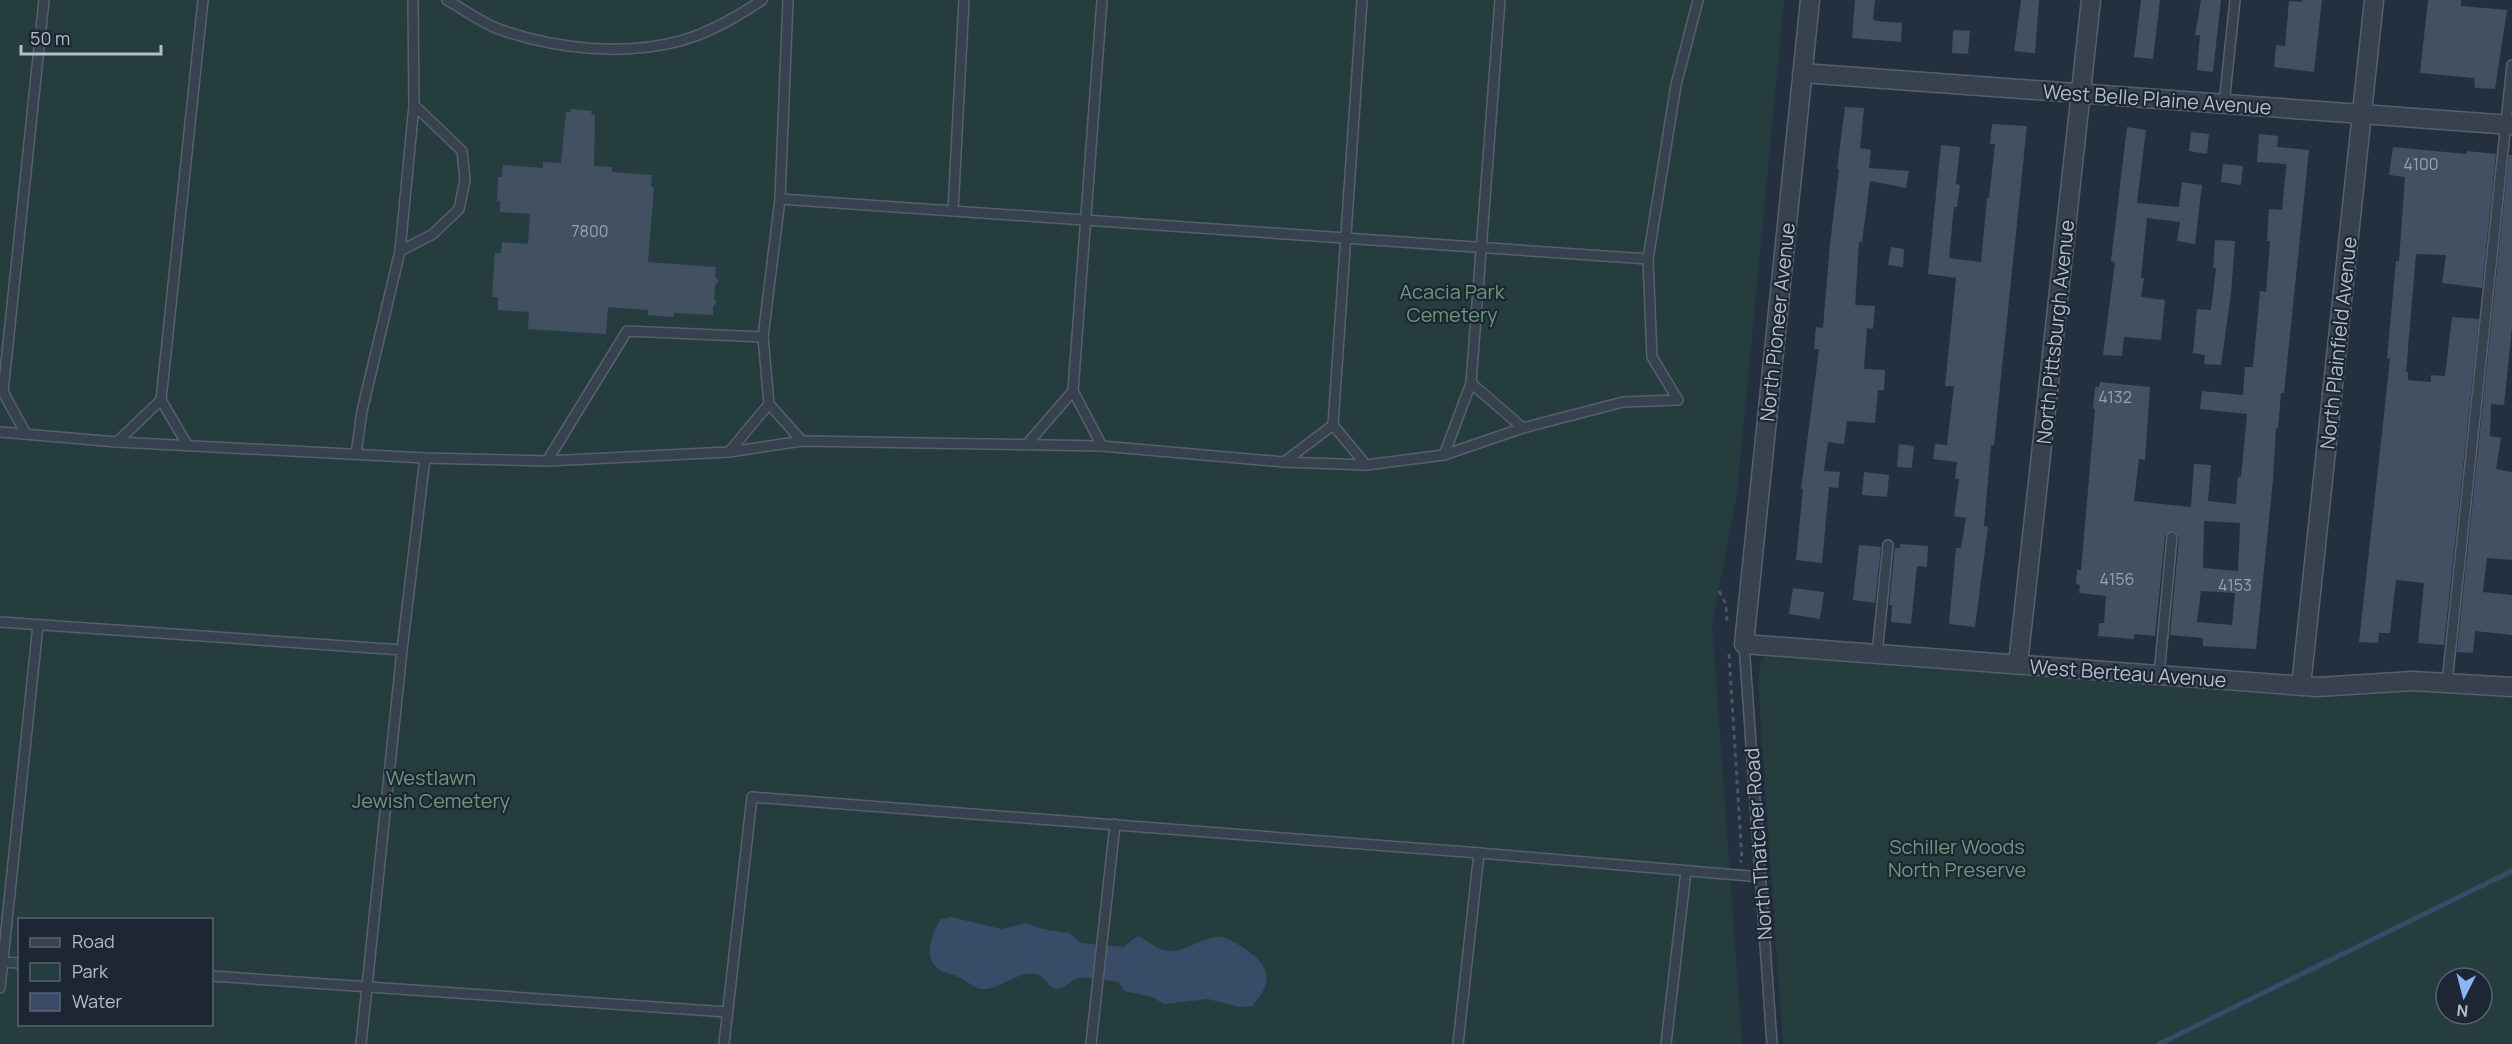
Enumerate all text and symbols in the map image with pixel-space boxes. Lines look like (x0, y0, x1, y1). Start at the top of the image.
scale bar (21, 18, 160, 56)
text: 50 m (30, 26, 70, 50)
street label: West Belle Plaine Avenue (2042, 78, 2272, 120)
house number: 4100 (2403, 153, 2439, 175)
street label: North Pittsburgh Avenue (2030, 218, 2080, 446)
house number: 7800 (572, 220, 608, 242)
street label: North Pioneer Avenue (1753, 221, 1801, 423)
street label: North Plainfield Avenue (2313, 235, 2363, 451)
park label: Acacia Park Cemetery (1399, 278, 1506, 328)
house number: 4132 (2098, 386, 2132, 408)
house number: 4156 (2100, 568, 2134, 590)
house number: 4153 (2218, 574, 2252, 596)
street label: West Berteau Avenue (2029, 653, 2227, 693)
street label: North Thatcher Road (1738, 747, 1778, 941)
park label: Westlawn Jewish Cemetery (352, 764, 511, 814)
park label: Schiller Woods North Preserve (1888, 833, 2026, 883)
legend (18, 918, 213, 1026)
text: Road (72, 929, 115, 953)
text: Park (72, 959, 109, 983)
north arrow (2434, 966, 2494, 1026)
text: Water (72, 989, 122, 1013)
text: N (2456, 999, 2469, 1022)

